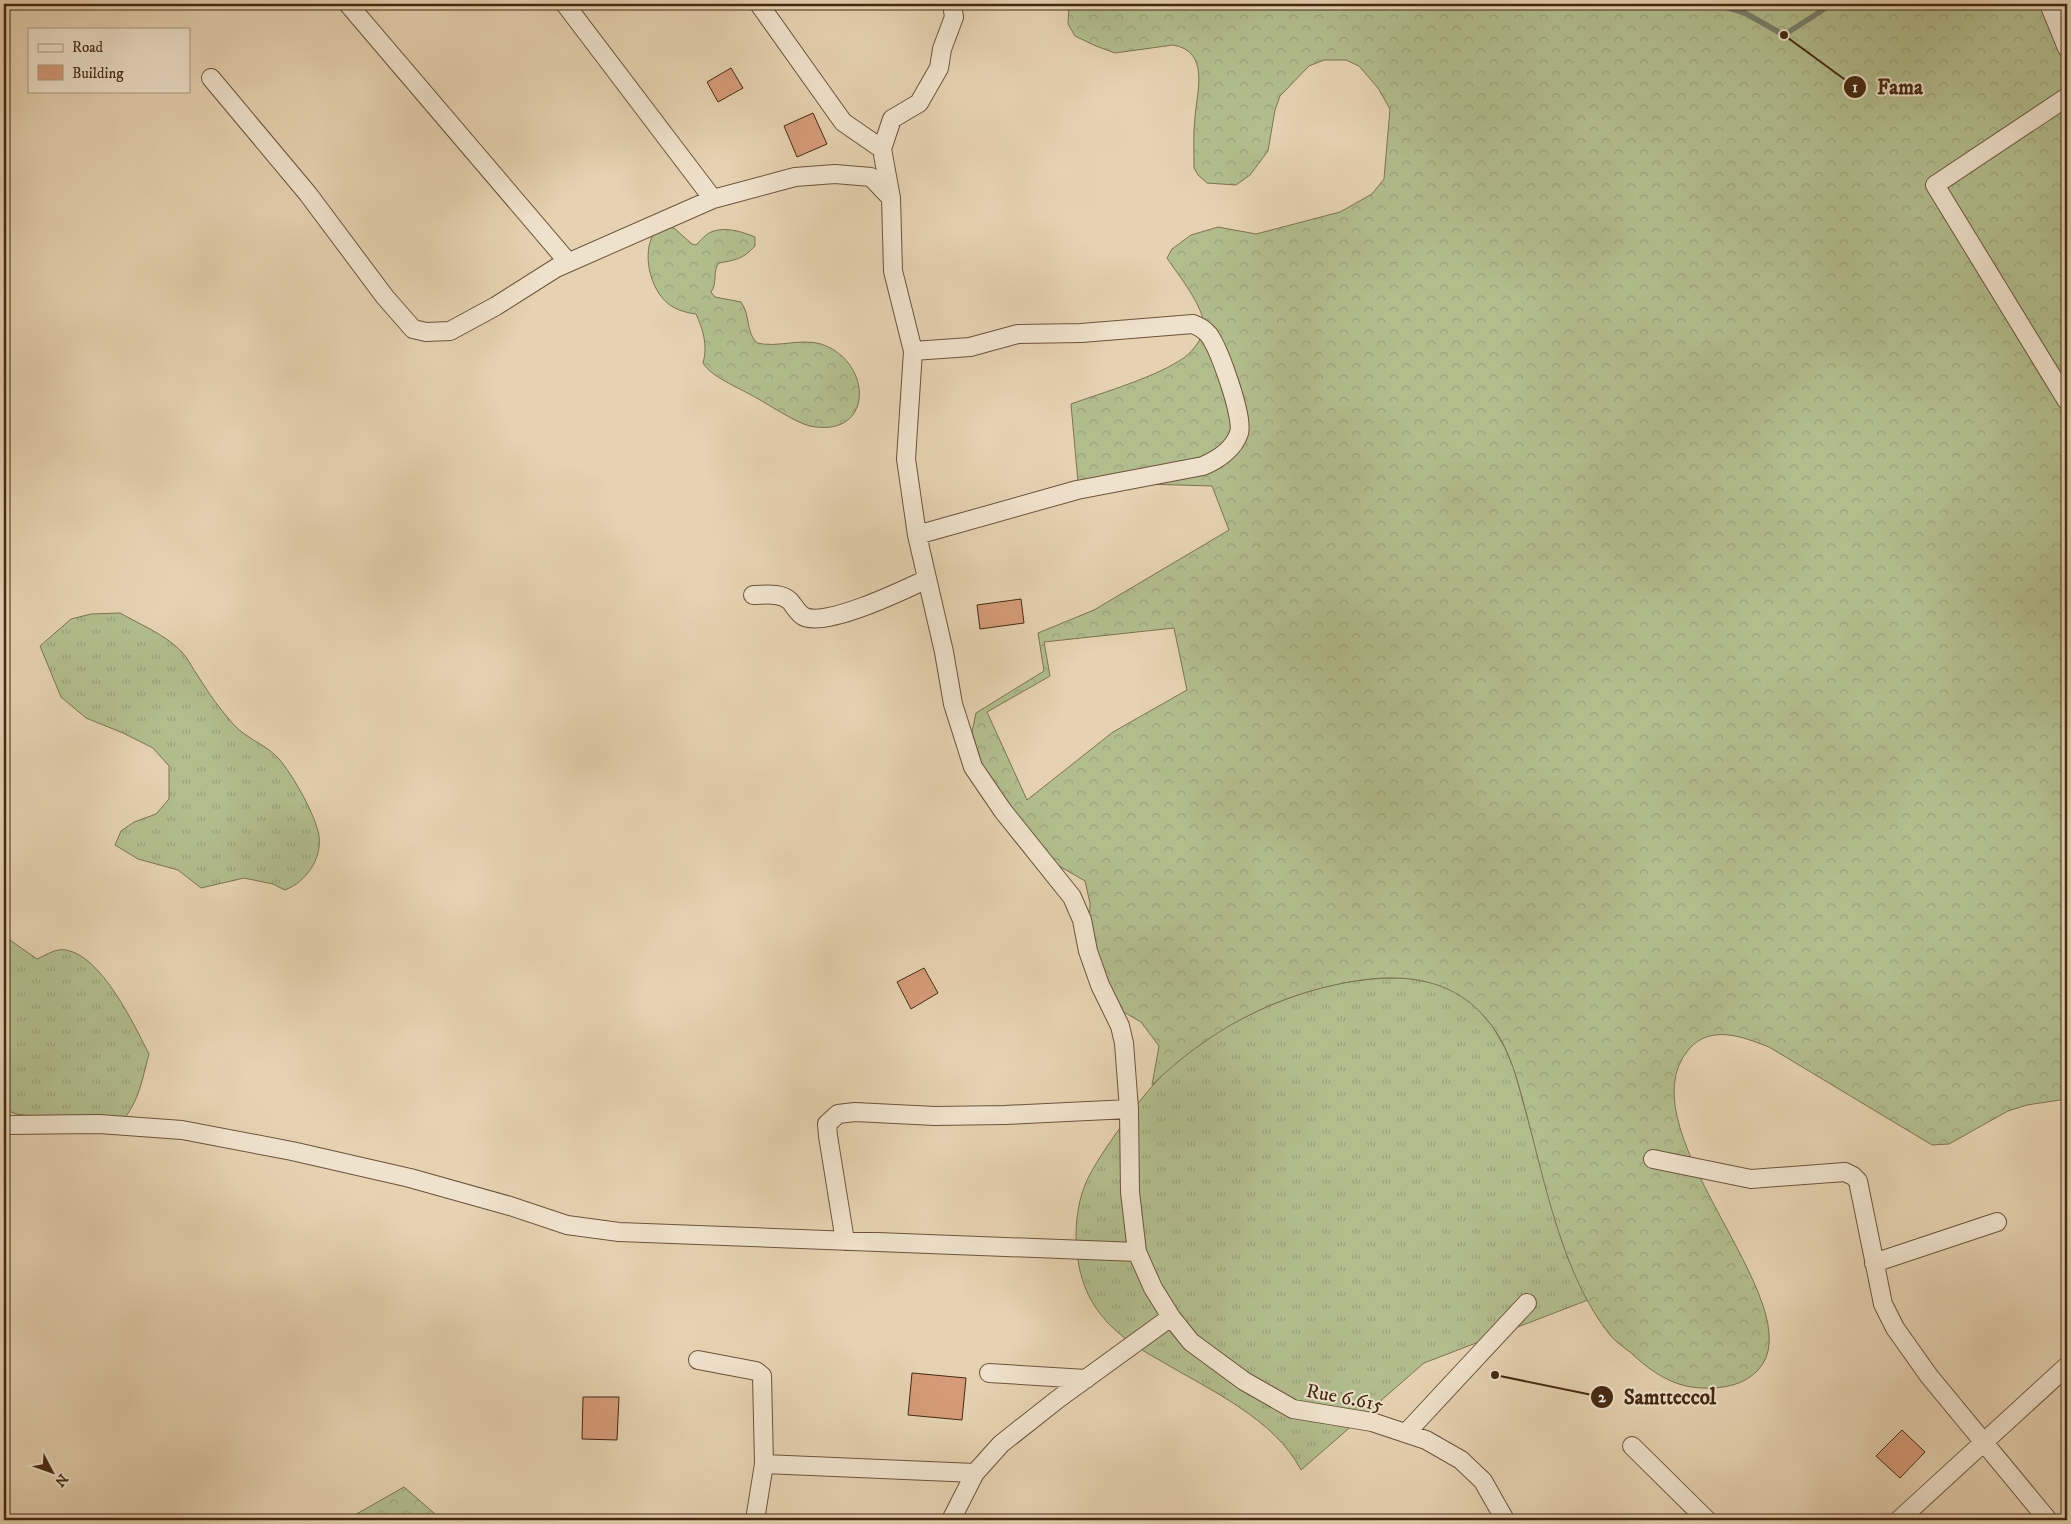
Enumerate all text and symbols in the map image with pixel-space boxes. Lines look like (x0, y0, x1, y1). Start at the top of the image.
legend (28, 28, 190, 92)
text: Road (72, 38, 104, 57)
text: Building (72, 64, 124, 83)
callout: Fama (1842, 69, 1933, 105)
text: Fama (1877, 75, 1924, 101)
text: 1 (1852, 78, 1858, 97)
street label: Rue 6.615 (1304, 1379, 1386, 1418)
callout: Samtteccol (1589, 1379, 1726, 1415)
text: Samtteccol (1624, 1385, 1717, 1411)
text: 2 (1598, 1388, 1606, 1407)
north arrow (28, 1446, 78, 1496)
text: N (50, 1470, 72, 1490)

